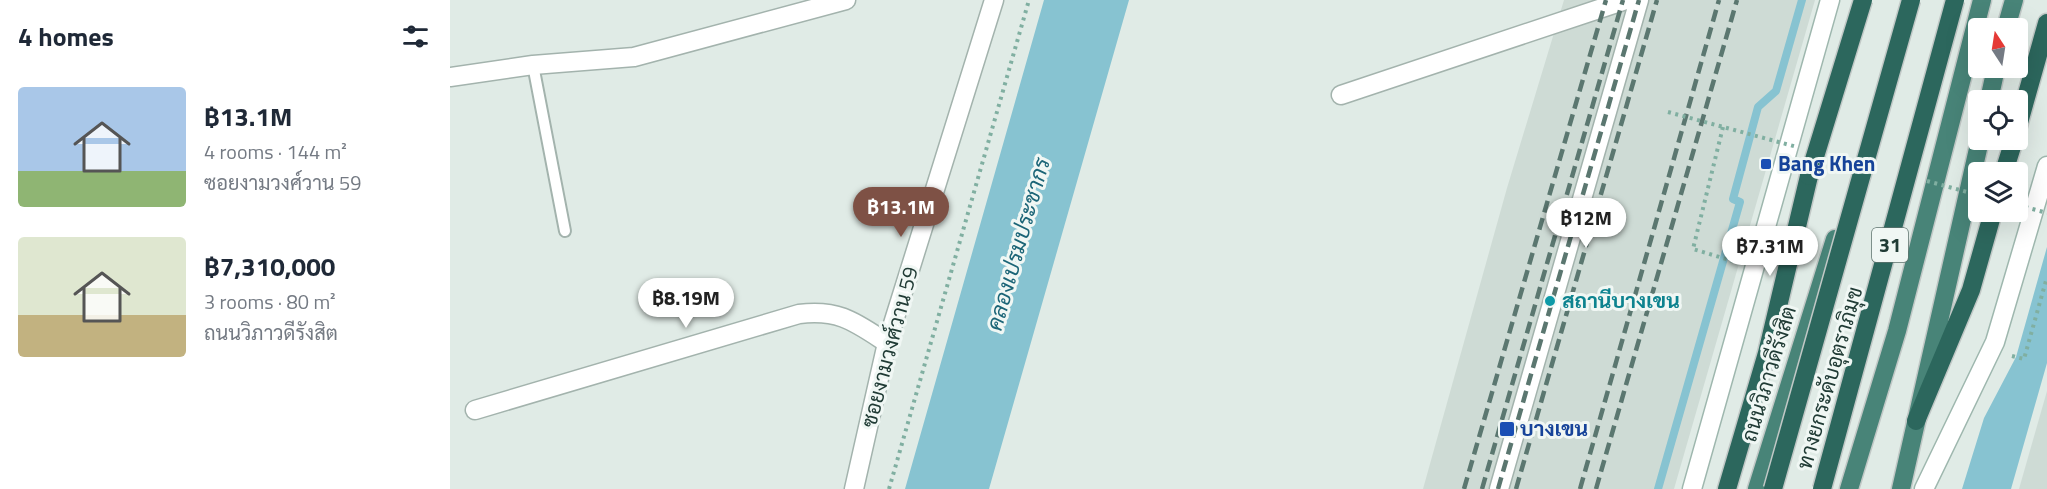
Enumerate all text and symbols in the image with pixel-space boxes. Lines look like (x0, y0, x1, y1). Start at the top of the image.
text: 4 homes (18, 17, 114, 56)
north arrow (1968, 18, 2028, 78)
map controls (1968, 18, 2028, 222)
icon: filters (399, 20, 432, 53)
button: locate (1968, 90, 2028, 150)
text: ฿13.1M (204, 97, 292, 136)
icon: home (66, 111, 138, 183)
text: 4 rooms · 144 m² (204, 136, 347, 167)
place label: Bang Khen (1778, 147, 1875, 179)
water label: คลองเปรมประชากร (977, 152, 1059, 334)
marker: Bang Khen (1759, 157, 1773, 171)
button: layers (1968, 162, 2028, 222)
text: ซอยงามวงศ์วาน 59 (204, 167, 361, 198)
pin: ฿13.1M (852, 187, 950, 238)
text: ฿13.1M (867, 191, 935, 222)
pin: ฿12M (1550, 198, 1622, 249)
text: ฿12M (1560, 202, 1612, 233)
pin: ฿7.31M (1721, 226, 1819, 277)
road number: 31 (1872, 228, 1908, 262)
text: ฿7.31M (1736, 230, 1804, 261)
text: ฿7,310,000 (204, 247, 335, 286)
icon: home (66, 261, 138, 333)
street label: ซอยงามวงศ์วาน 59 (852, 263, 926, 431)
pin: ฿8.19M (637, 278, 735, 329)
text: ฿8.19M (652, 282, 720, 313)
street label: ทางยกระดับอุตราภิมุข (1788, 283, 1870, 473)
place label: สถานีบางเขน (1562, 284, 1680, 316)
text: 3 rooms · 80 m² (204, 286, 336, 317)
marker: สถานีบางเขน (1543, 294, 1557, 308)
street label: ถนนวิภาวดีรังสิต (1732, 302, 1804, 446)
text: ถนนวิภาวดีรังสิต (204, 317, 338, 348)
place label: บางเขน (1520, 412, 1588, 444)
marker: บางเขน (1498, 420, 1516, 438)

